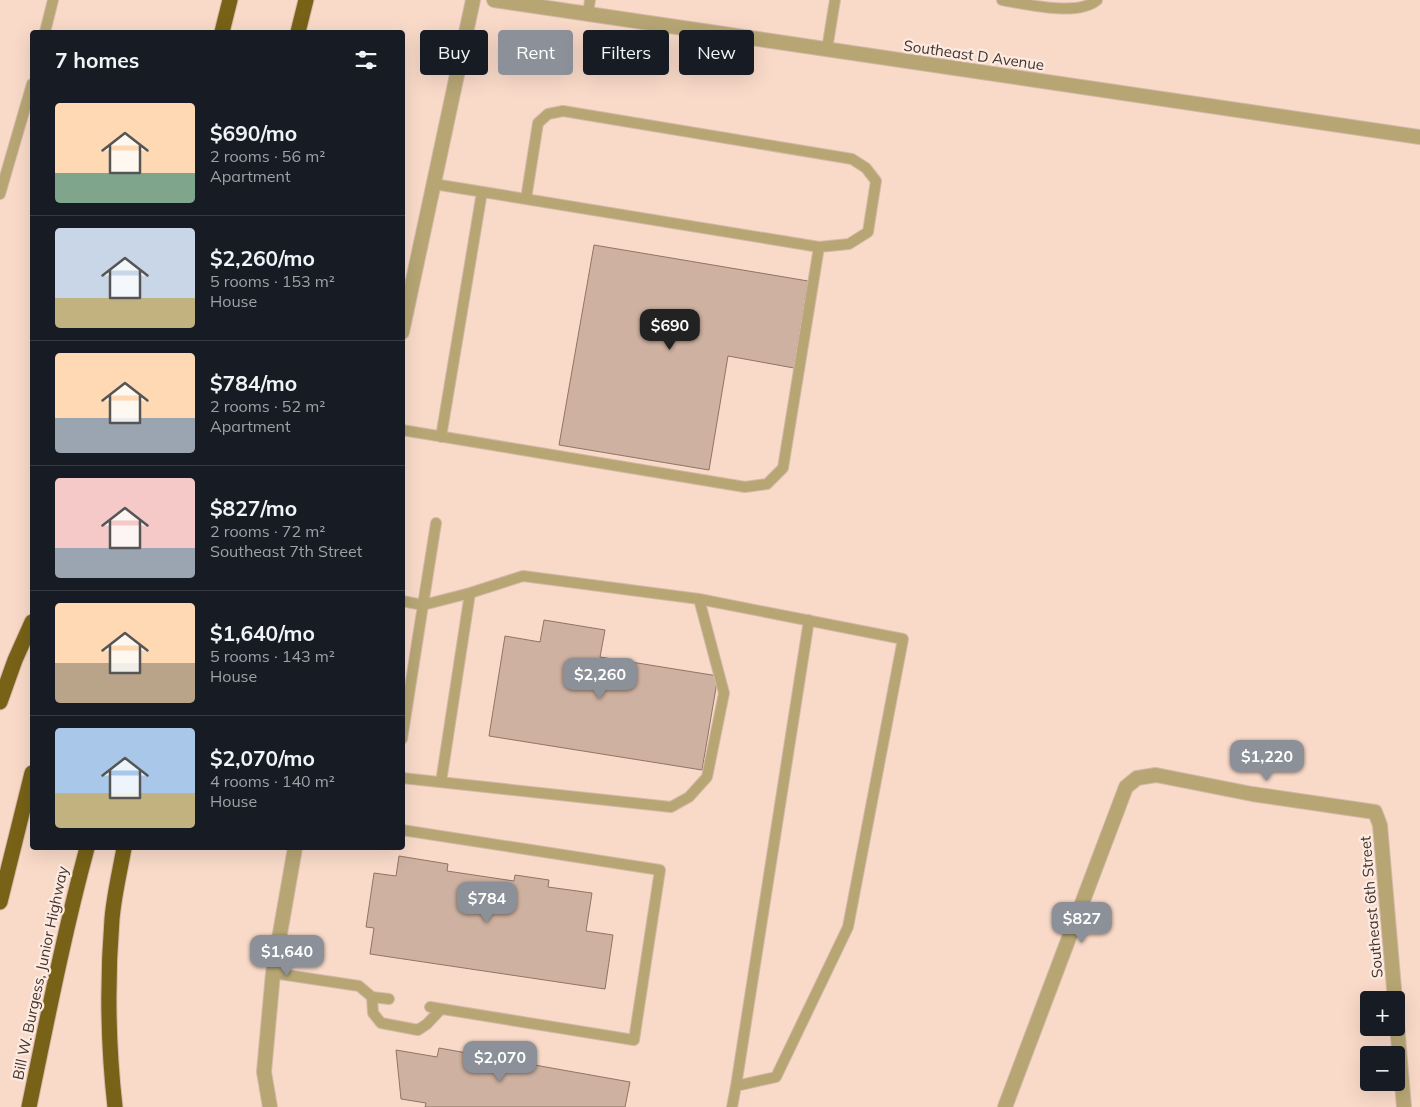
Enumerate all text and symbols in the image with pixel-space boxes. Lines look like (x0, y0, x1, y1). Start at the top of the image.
chip: Buy (420, 30, 488, 75)
chip: Rent (498, 30, 573, 75)
chip: Filters (583, 30, 669, 75)
chip: New (679, 30, 754, 75)
street label: Southeast D Avenue (903, 36, 1045, 74)
icon: filters (352, 46, 380, 74)
text: 7 homes (55, 47, 139, 73)
text: $690/mo (210, 120, 297, 146)
icon: home (95, 123, 155, 183)
text: 2 rooms · 56 m² (210, 146, 325, 166)
text: Apartment (210, 166, 291, 186)
text: $2,260/mo (210, 245, 315, 271)
icon: home (95, 248, 155, 308)
text: 5 rooms · 153 m² (210, 271, 335, 291)
text: House (210, 291, 257, 311)
pin: $690 (640, 308, 700, 351)
text: $690 (651, 315, 689, 335)
text: $784/mo (210, 370, 297, 396)
icon: home (95, 373, 155, 433)
text: 2 rooms · 52 m² (210, 396, 325, 416)
text: Apartment (210, 416, 291, 436)
text: $827/mo (210, 495, 297, 521)
icon: home (95, 498, 155, 558)
text: 2 rooms · 72 m² (210, 521, 325, 541)
text: Southeast 7th Street (210, 541, 362, 561)
text: $1,640/mo (210, 620, 315, 646)
icon: home (95, 623, 155, 683)
text: 5 rooms · 143 m² (210, 646, 335, 666)
pin: $2,260 (559, 658, 641, 700)
text: $2,260 (574, 664, 626, 684)
text: House (210, 666, 257, 686)
pin: $1,220 (1226, 740, 1308, 782)
text: $2,070/mo (210, 745, 315, 771)
text: $1,220 (1241, 746, 1293, 766)
icon: home (95, 748, 155, 808)
text: 4 rooms · 140 m² (210, 771, 335, 791)
text: House (210, 791, 257, 811)
street label: Southeast 6th Street (1355, 835, 1387, 979)
street label: Bill W. Burgess, Junior Highway (8, 864, 72, 1082)
pin: $784 (457, 882, 517, 924)
text: $784 (468, 888, 506, 908)
pin: $827 (1052, 902, 1112, 944)
text: $827 (1063, 908, 1101, 928)
pin: $1,640 (246, 934, 328, 977)
text: $1,640 (261, 941, 313, 961)
map controls (1360, 991, 1405, 1091)
button: + (1360, 991, 1405, 1036)
pin: $2,070 (459, 1040, 541, 1083)
button: − (1360, 1046, 1405, 1091)
text: $2,070 (474, 1047, 526, 1067)

